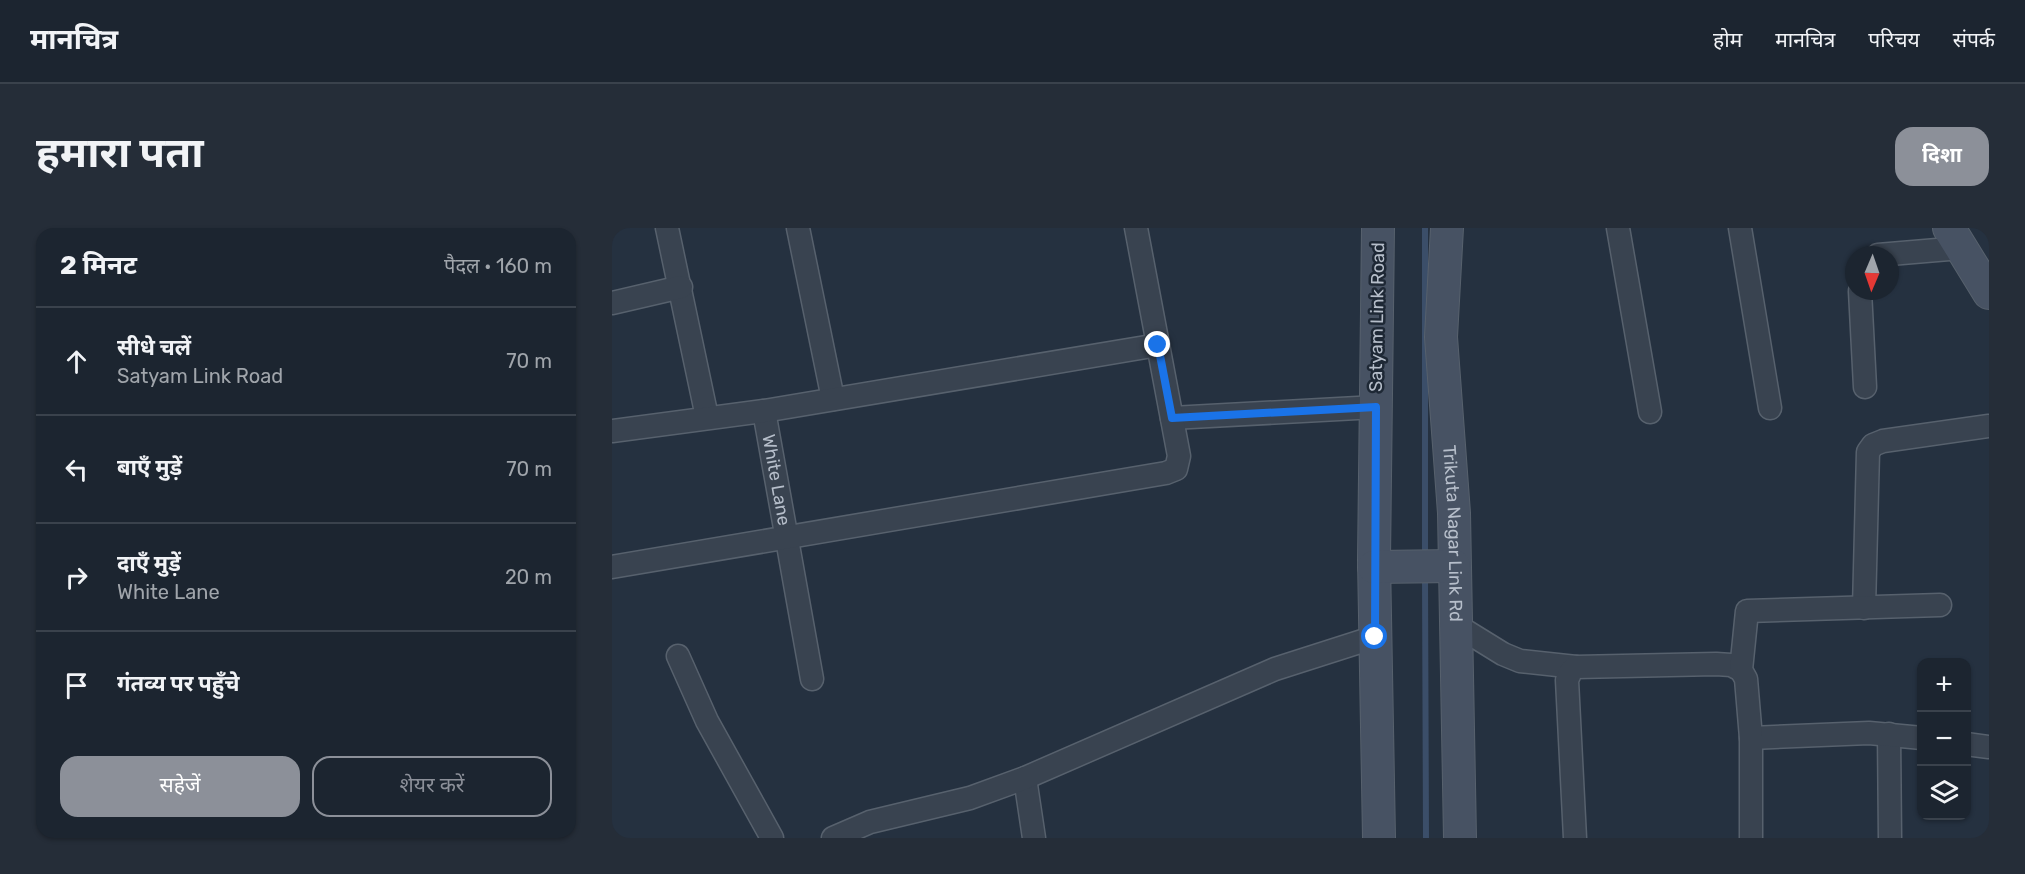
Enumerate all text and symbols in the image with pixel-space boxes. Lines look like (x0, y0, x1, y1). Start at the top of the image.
text: मानचित्र (30, 23, 118, 56)
text: होम (1713, 27, 1742, 52)
text: मानचित्र (1775, 27, 1835, 52)
text: परिचय (1868, 27, 1920, 52)
text: संपर्क (1953, 27, 1995, 52)
button: दिशा (1895, 127, 1989, 186)
text: हमारा पता (36, 128, 204, 178)
street label: Satyam Link Road (1365, 242, 1389, 392)
north arrow (1845, 246, 1899, 300)
text: 2 मिनट (60, 250, 137, 281)
text: पैदल · 160 m (444, 254, 552, 278)
route end (1144, 331, 1170, 357)
text: सीधे चलें (117, 334, 191, 361)
icon: ahead (60, 345, 93, 378)
text: 70 m (506, 349, 552, 373)
text: Satyam Link Road (117, 364, 283, 388)
street label: White Lane (757, 432, 795, 527)
street label: Trikuta Nagar Link Rd (1438, 444, 1467, 622)
icon: left (60, 453, 93, 486)
text: बाएँ मुड़ें (117, 454, 182, 481)
text: 70 m (506, 457, 552, 481)
text: दाएँ मुड़ें (117, 550, 181, 577)
icon: right (60, 561, 93, 594)
text: 20 m (505, 565, 552, 589)
text: White Lane (117, 580, 220, 604)
route start (1361, 623, 1387, 649)
map controls (1917, 658, 1971, 820)
button: + (1917, 658, 1971, 712)
icon: arrive (60, 669, 93, 702)
text: गंतव्य पर पहुँचे (117, 670, 239, 697)
button: − (1917, 712, 1971, 766)
button: सहेजें (60, 756, 300, 817)
button: शेयर करें (312, 756, 552, 817)
button: layers (1917, 766, 1971, 820)

